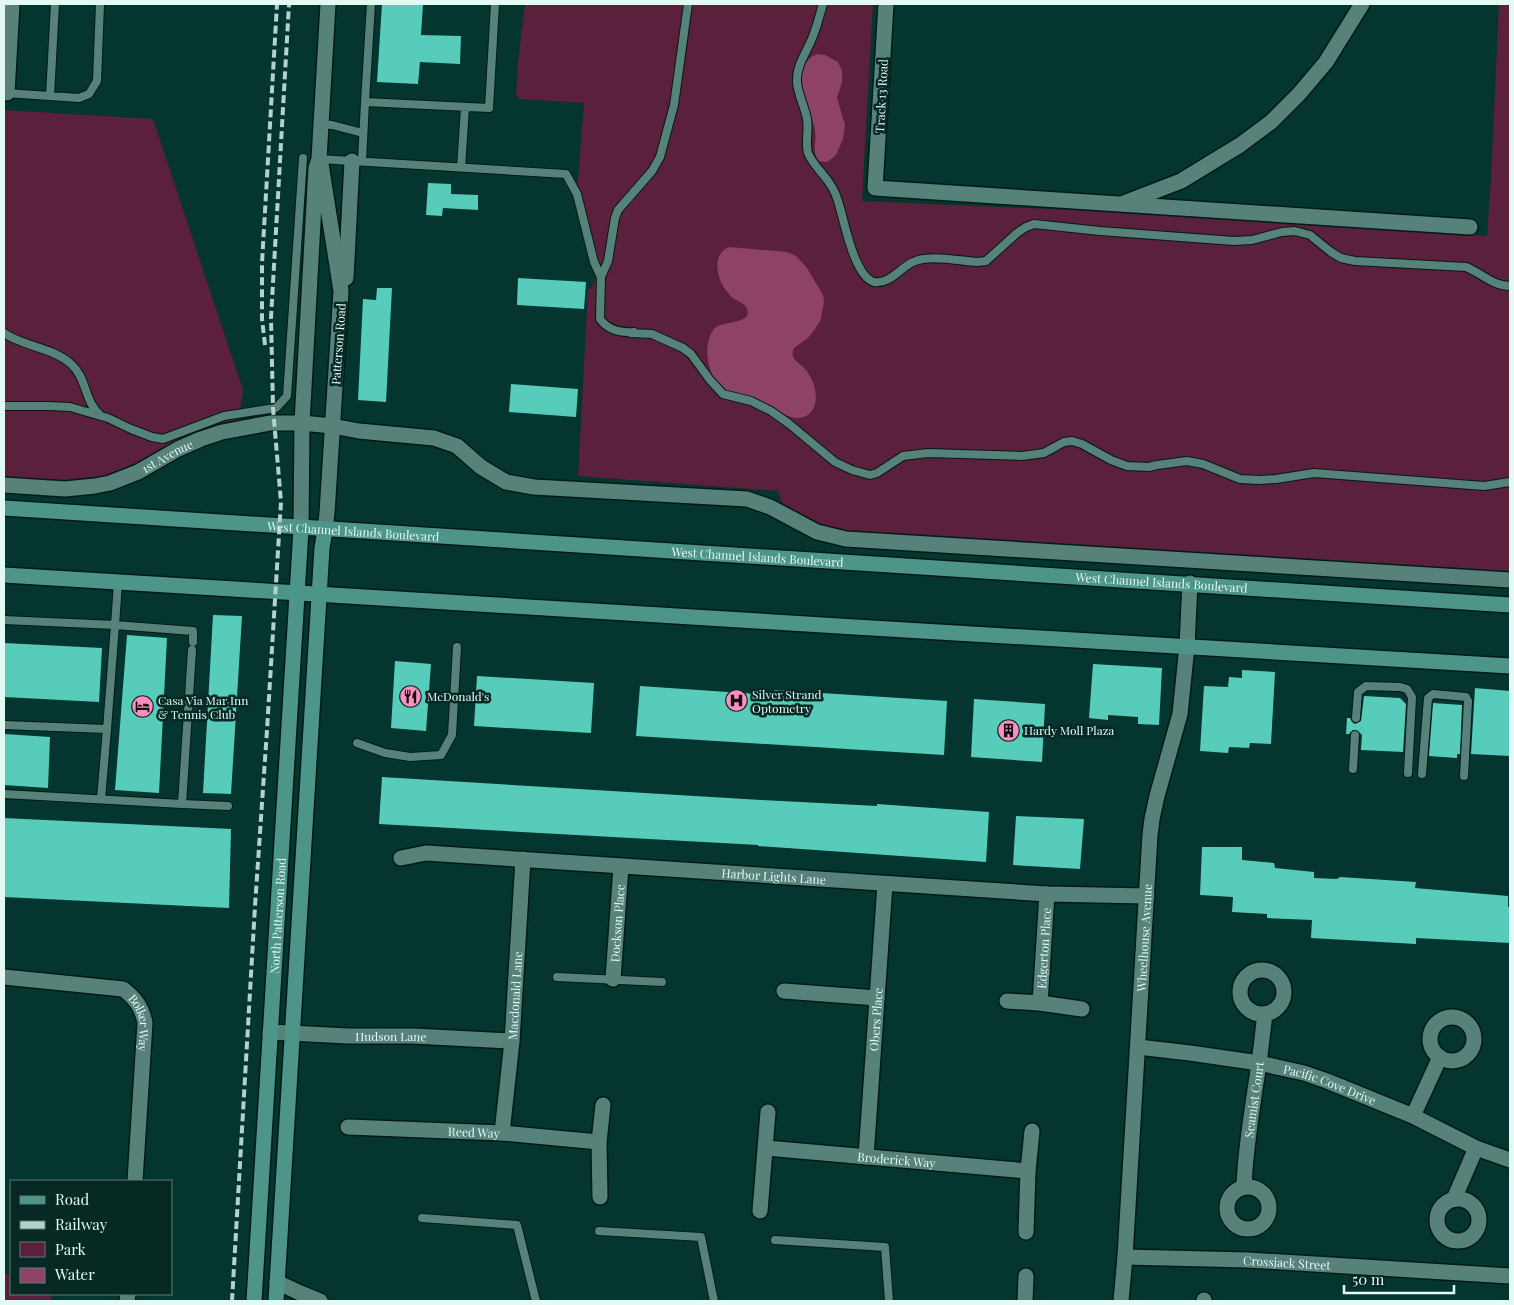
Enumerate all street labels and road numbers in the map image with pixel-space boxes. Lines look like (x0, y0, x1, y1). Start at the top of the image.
street label: Track 13 Road (871, 59, 891, 133)
street label: Patterson Road (327, 303, 349, 385)
street label: 1st Avenue (139, 436, 195, 476)
street label: West Channel Islands Boulevard (266, 517, 440, 544)
street label: West Channel Islands Boulevard (670, 543, 844, 570)
street label: West Channel Islands Boulevard (1074, 569, 1248, 596)
street label: North Patterson Road (266, 857, 289, 974)
street label: Harbor Lights Lane (721, 865, 826, 887)
street label: Wheelhouse Avenue (1133, 883, 1155, 993)
street label: Dockson Place (606, 884, 628, 963)
street label: Edgerton Place (1033, 907, 1054, 989)
street label: Macdonald Lane (504, 951, 525, 1040)
street label: Obers Place (865, 987, 886, 1052)
street label: Bolker Way (125, 990, 153, 1052)
street label: Hudson Lane (355, 1028, 427, 1045)
street label: Seamist Court (1240, 1060, 1267, 1139)
street label: Pacific Cove Drive (1282, 1061, 1378, 1108)
street label: Reed Way (448, 1123, 500, 1141)
street label: Broderick Way (857, 1148, 936, 1171)
street label: Crossjack Street (1243, 1252, 1332, 1273)

